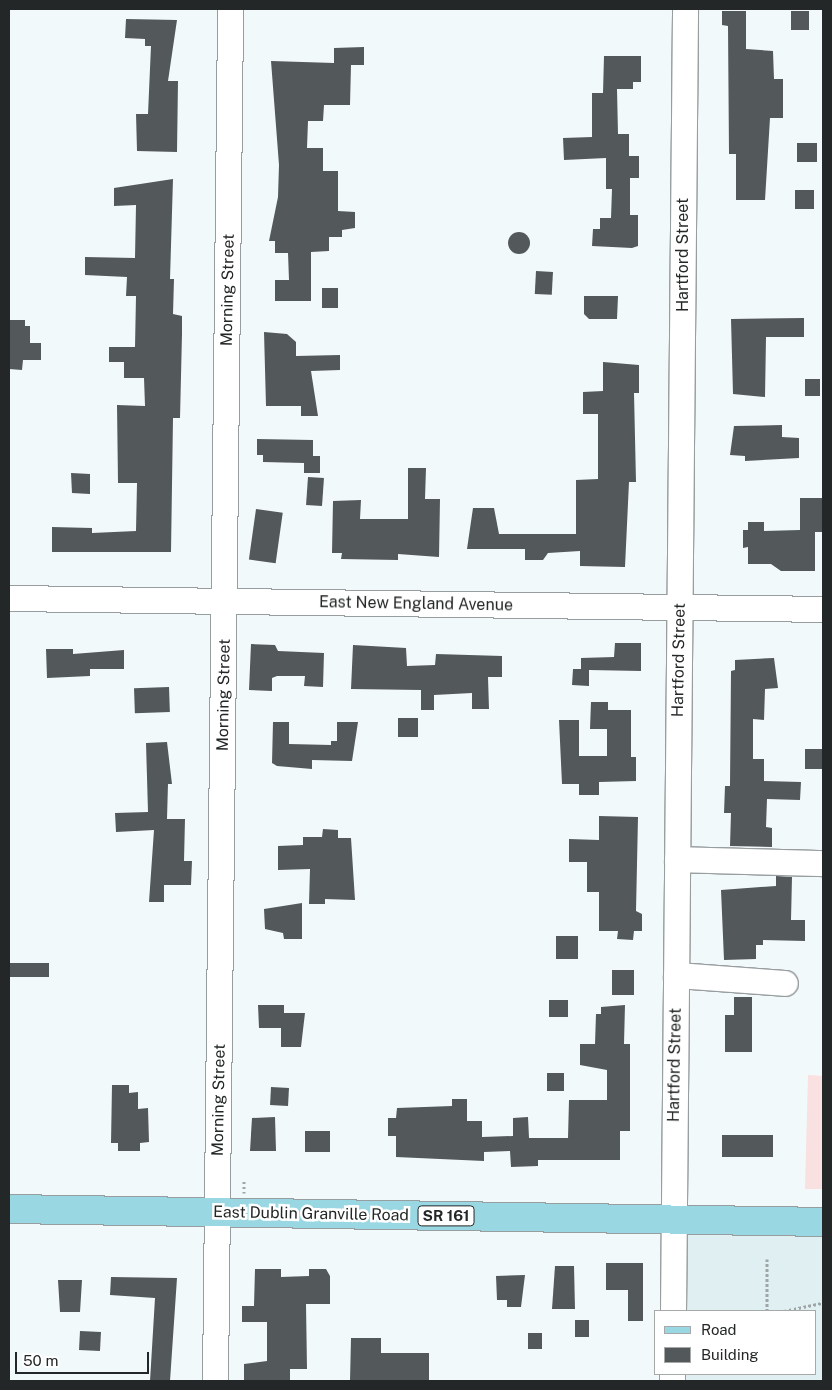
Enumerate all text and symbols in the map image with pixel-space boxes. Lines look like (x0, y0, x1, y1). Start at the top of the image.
street label: Hartford Street (673, 198, 693, 312)
street label: Morning Street (217, 234, 239, 346)
street label: East New England Avenue (319, 593, 513, 615)
street label: Hartford Street (668, 603, 690, 717)
street label: Morning Street (213, 639, 235, 751)
street label: Hartford Street (664, 1008, 686, 1122)
street label: Morning Street (208, 1044, 230, 1156)
street label: East Dublin Granville Road (213, 1203, 409, 1225)
road number: SR 161 (417, 1204, 475, 1228)
legend (654, 1310, 817, 1375)
text: Road (701, 1321, 737, 1338)
scale bar (18, 1342, 151, 1374)
text: Building (701, 1346, 759, 1363)
text: 50 m (23, 1352, 58, 1369)

